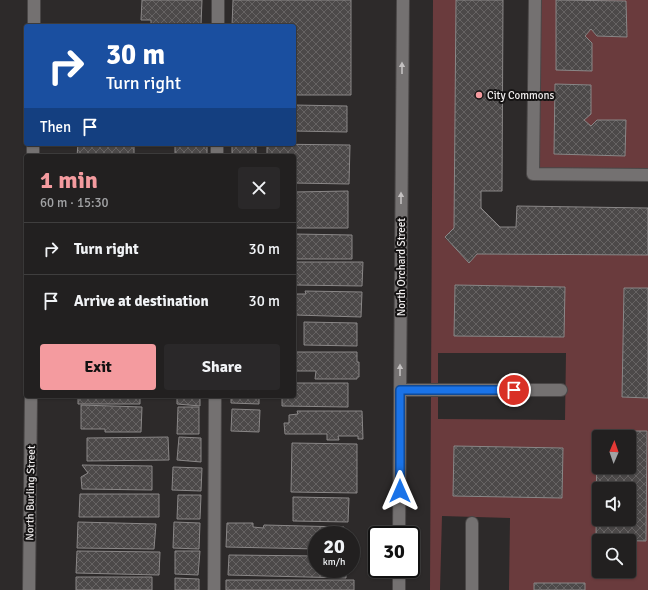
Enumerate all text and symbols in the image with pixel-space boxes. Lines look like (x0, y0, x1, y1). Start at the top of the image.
text: 30 m (106, 38, 165, 72)
icon: right (40, 40, 92, 92)
one-way arrow (399, 61, 405, 74)
text: Turn right (106, 72, 181, 94)
place label: City Commons (487, 89, 555, 102)
marker: City Commons (474, 90, 484, 100)
icon: arrive (79, 116, 101, 138)
text: Then (40, 118, 71, 136)
text: 1 min (40, 165, 98, 195)
button: close (238, 167, 280, 209)
one-way arrow (398, 191, 404, 204)
text: 60 m · 15:30 (40, 195, 109, 211)
street label: North Orchard Street (395, 218, 408, 316)
icon: right (40, 238, 62, 260)
text: Turn right (74, 240, 139, 258)
text: 30 m (249, 240, 280, 258)
icon: arrive (40, 290, 62, 312)
text: Arrive at destination (74, 292, 209, 310)
text: 30 m (249, 292, 280, 310)
button: Exit (40, 344, 156, 390)
button: Share (164, 344, 280, 390)
one-way arrow (397, 363, 403, 376)
pin (497, 373, 531, 407)
icon: arrive (503, 379, 525, 401)
north arrow (592, 430, 636, 474)
map controls (592, 430, 636, 578)
street label: North Burling Street (23, 445, 38, 541)
position arrow (379, 470, 421, 512)
button: sound (592, 482, 636, 526)
speed limit sign: 30 (368, 526, 420, 578)
text: 20 (323, 534, 345, 559)
button: search (592, 534, 636, 578)
text: km/h (323, 556, 345, 568)

